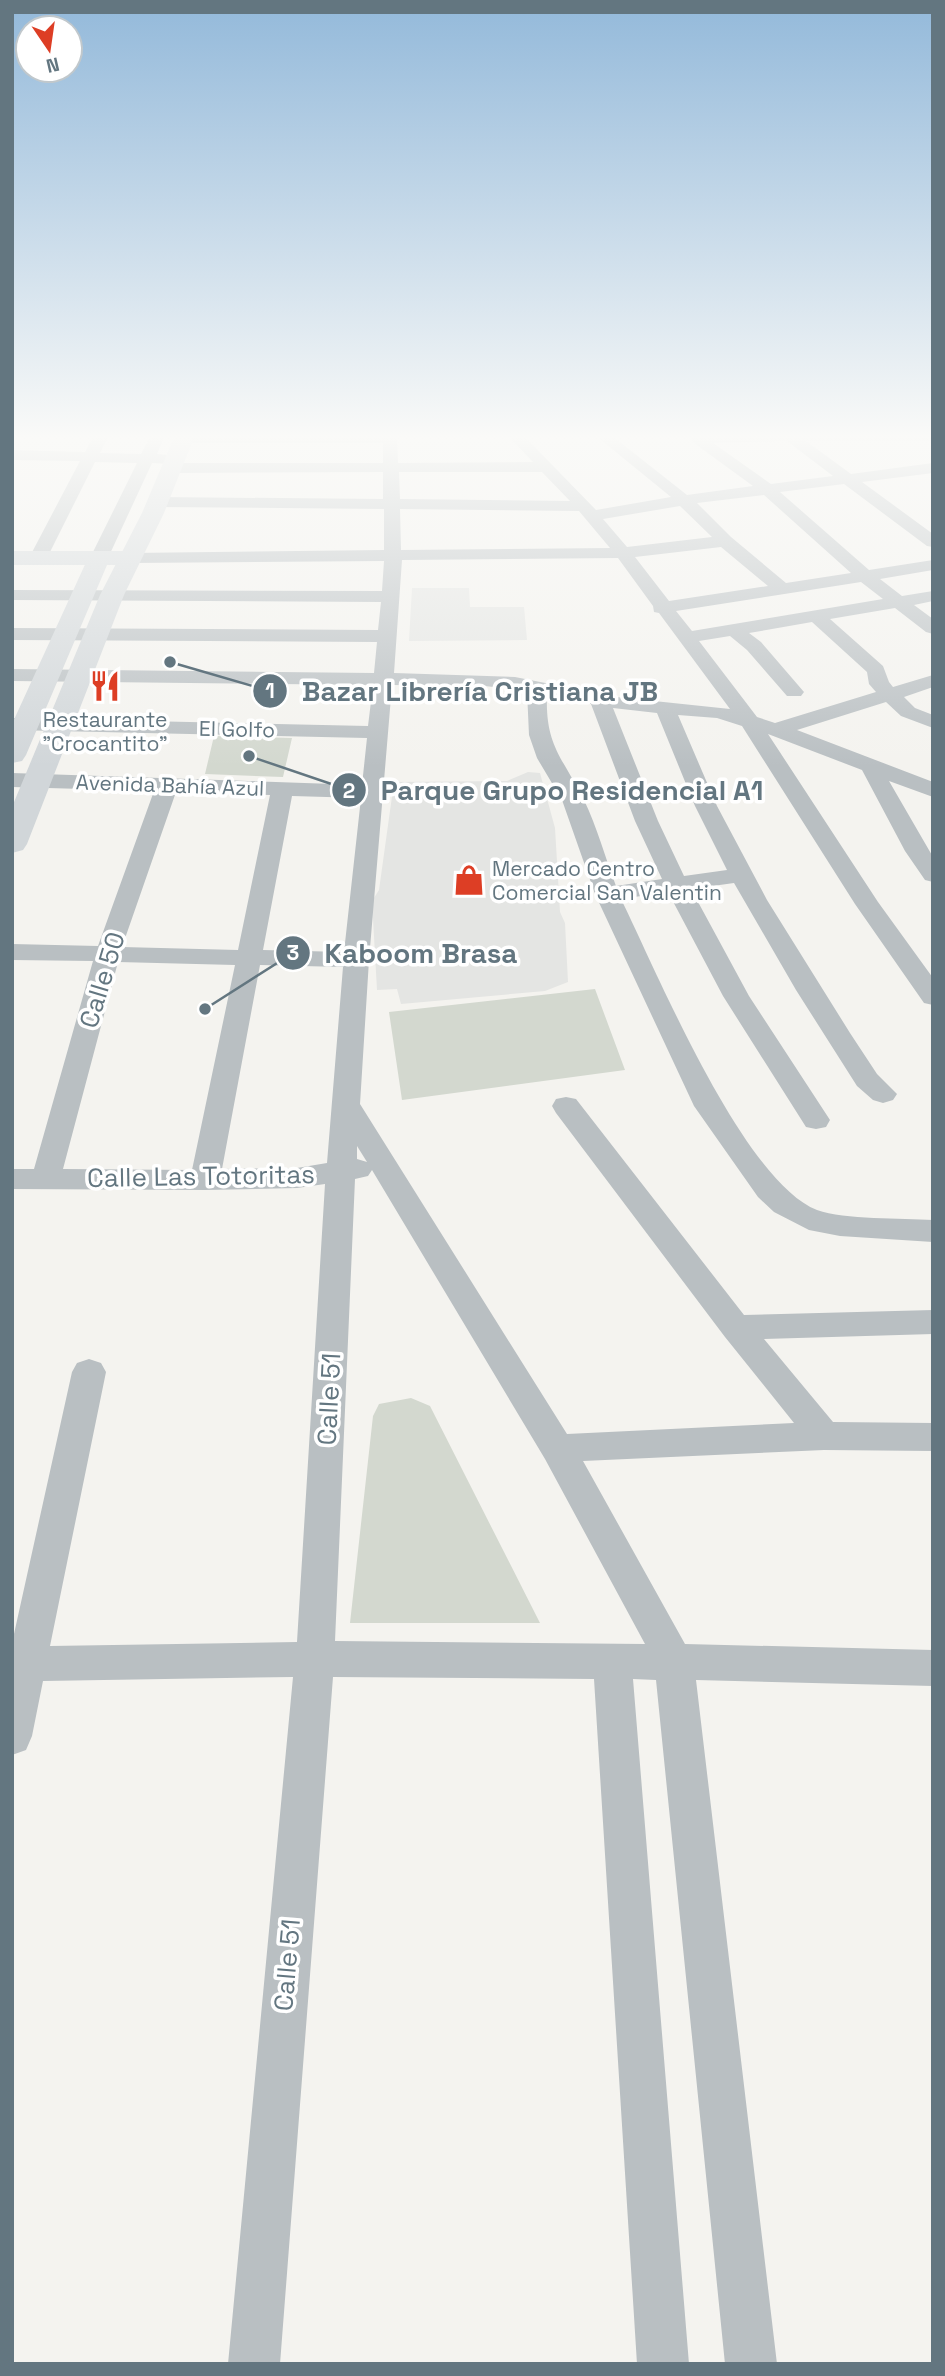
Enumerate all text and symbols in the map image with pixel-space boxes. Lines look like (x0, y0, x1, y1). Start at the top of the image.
north arrow (14, 14, 84, 84)
text: N (44, 51, 62, 79)
callout: Bazar Librería Cristiana JB (252, 667, 672, 716)
restaurant icon: Restaurante "Crocantito" (88, 669, 122, 703)
text: Bazar Librería Cristiana JB (302, 673, 658, 709)
text: 1 (265, 677, 275, 704)
place label: Restaurante "Crocantito" (42, 706, 168, 757)
street label: El Golfo (199, 715, 275, 743)
callout: Parque Grupo Residencial A1 (331, 766, 777, 815)
street label: Avenida Bahía Azul (75, 768, 265, 802)
text: Parque Grupo Residencial A1 (381, 772, 763, 808)
text: 2 (343, 777, 355, 804)
place label: Mercado Centro Comercial San Valentin (492, 855, 722, 906)
shop icon: Mercado Centro Comercial San Valentin (452, 863, 486, 897)
street label: Calle 50 (71, 928, 133, 1032)
callout: Kaboom Brasa (275, 929, 531, 978)
text: Kaboom Brasa (324, 935, 518, 971)
text: 3 (287, 939, 299, 966)
street label: Calle Las Totoritas (87, 1157, 315, 1195)
street label: Calle 51 (310, 1352, 348, 1446)
street label: Calle 51 (266, 1917, 308, 2013)

